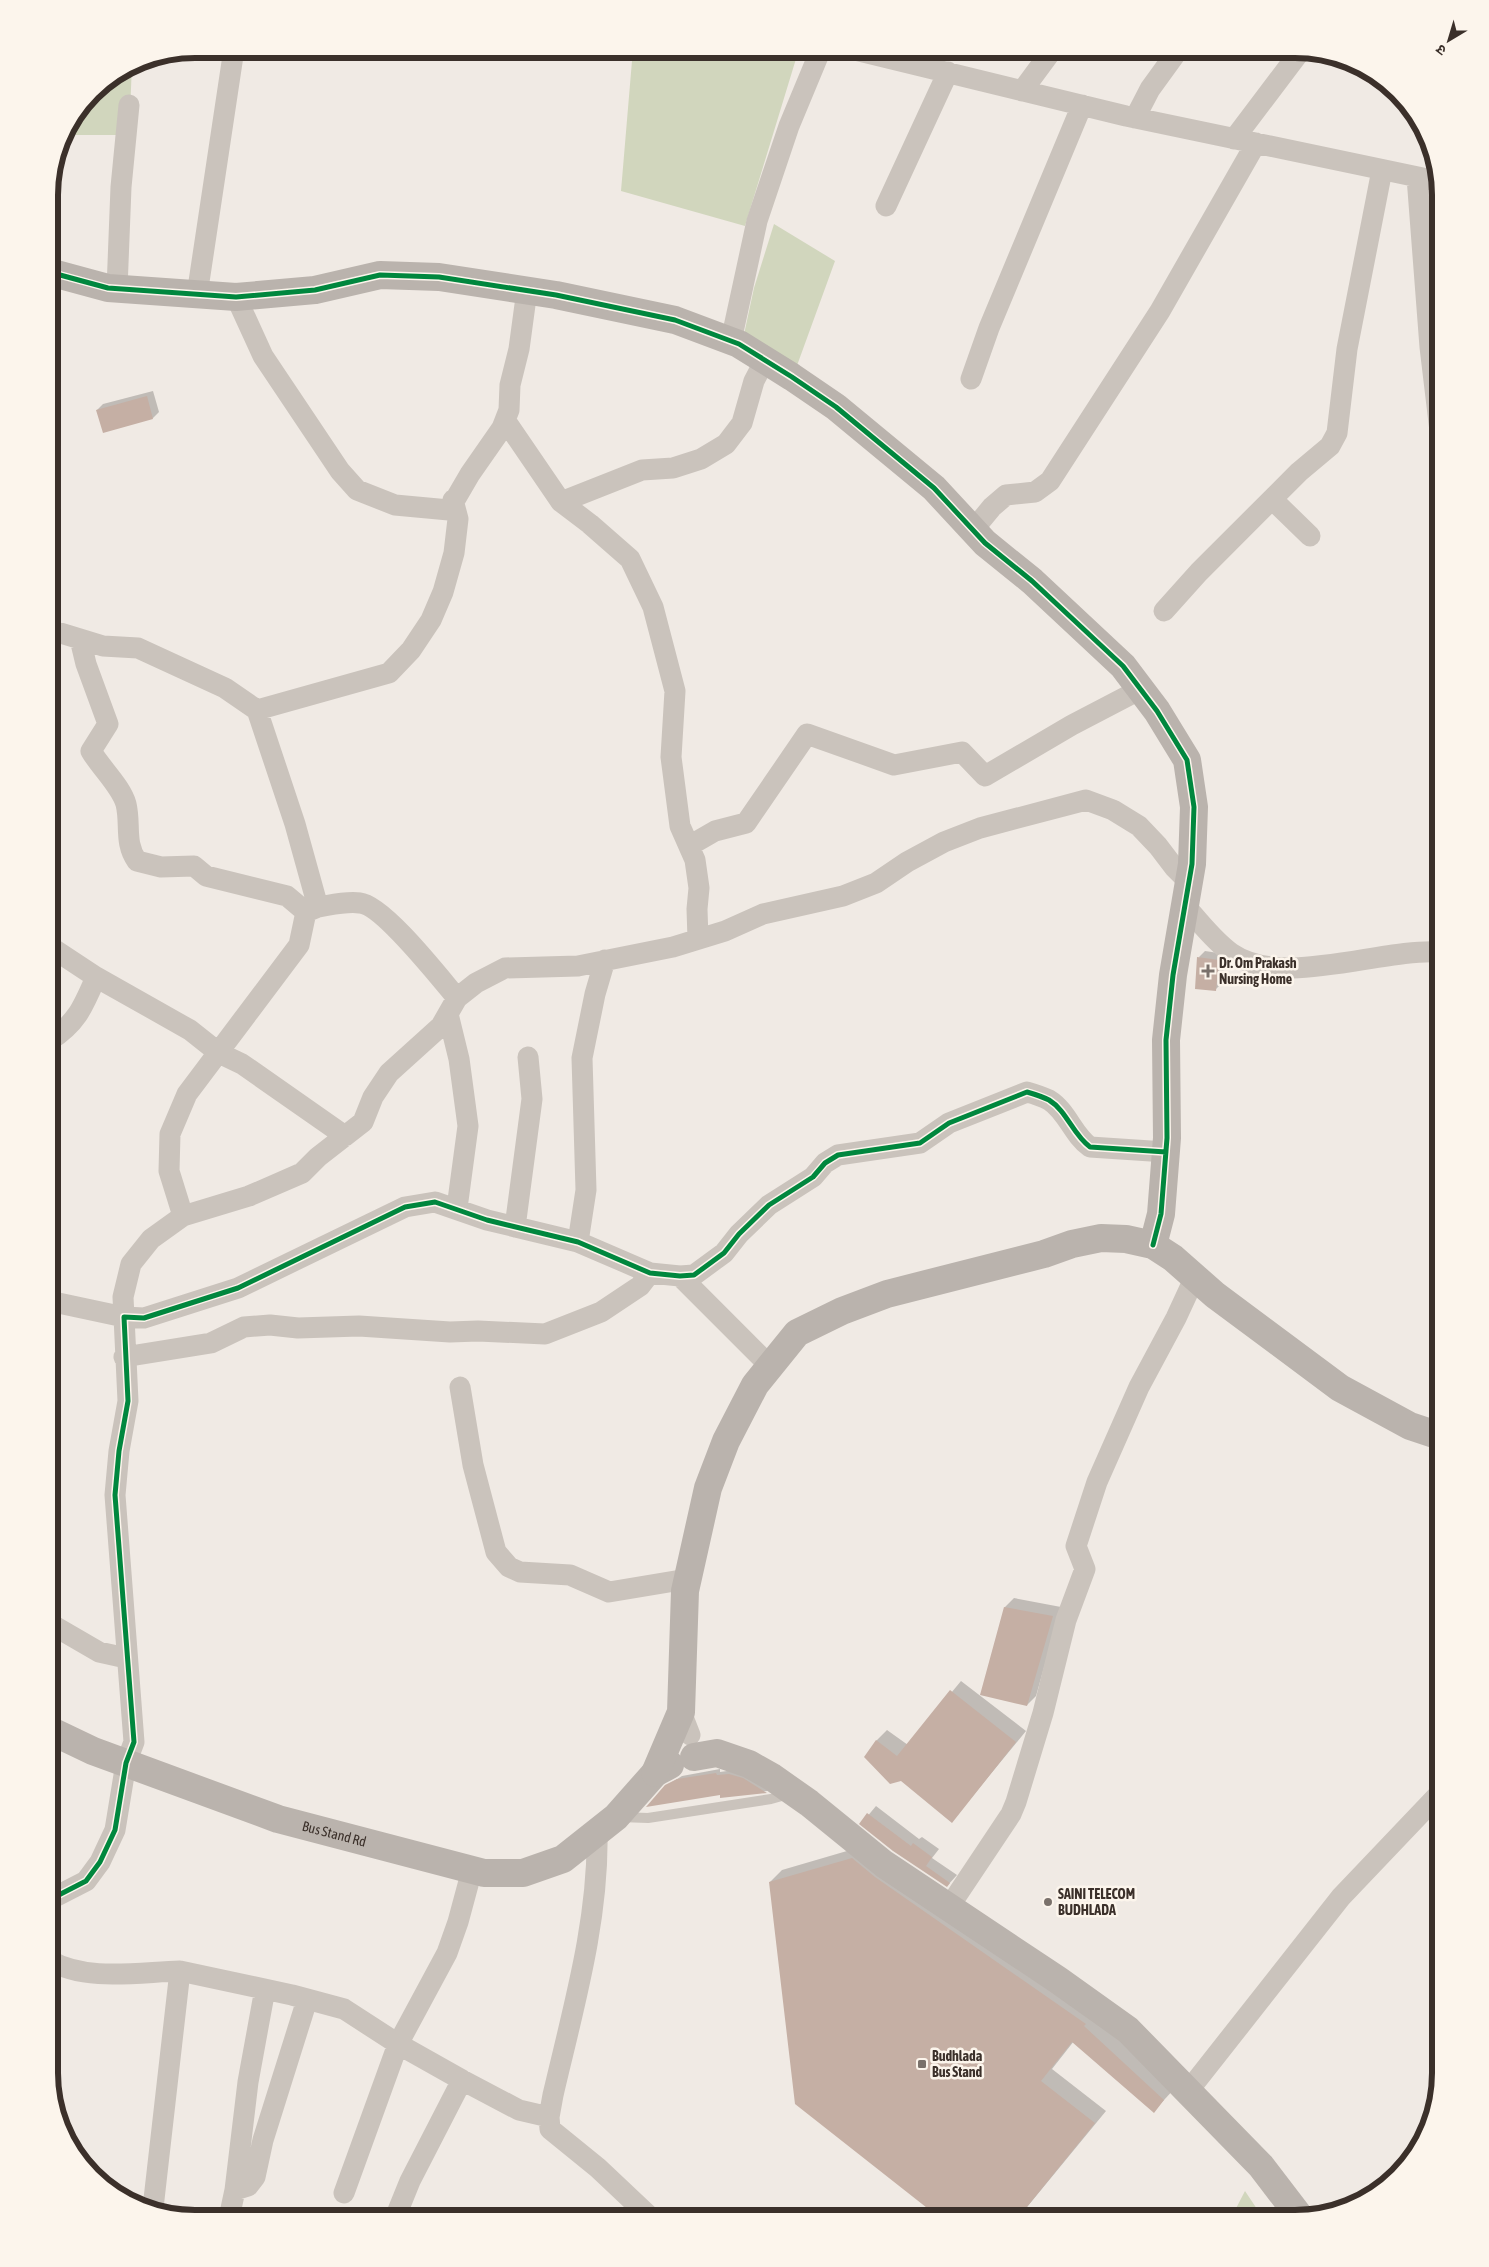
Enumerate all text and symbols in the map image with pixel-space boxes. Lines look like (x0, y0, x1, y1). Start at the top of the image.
north arrow (1424, 15, 1474, 65)
text: उ (1432, 41, 1449, 59)
place label: Dr. Om Prakash Nursing Home (1219, 955, 1297, 987)
marker: Dr. Om Prakash Nursing Home (1201, 964, 1215, 978)
street label: Bus Stand Rd (300, 1818, 368, 1850)
place label: SAINI TELECOM BUDHLADA (1058, 1886, 1135, 1918)
marker: SAINI TELECOM BUDHLADA (1042, 1896, 1054, 1908)
place label: Budhlada Bus Stand (932, 2048, 983, 2080)
marker: Budhlada Bus Stand (916, 2058, 928, 2070)

